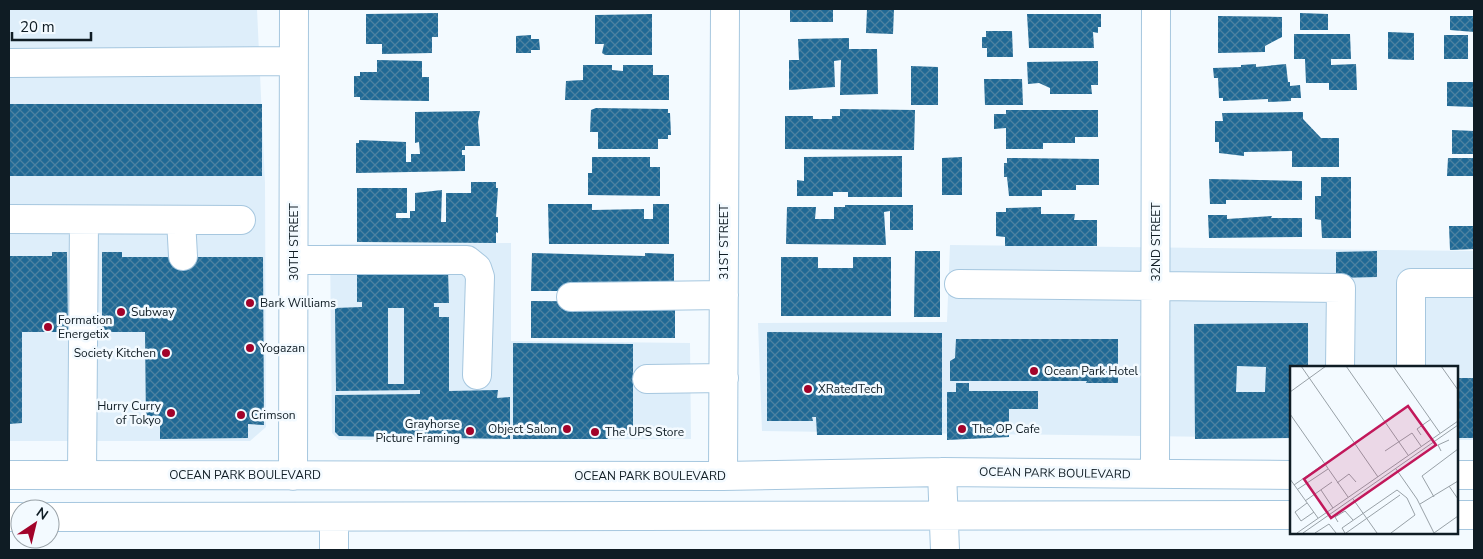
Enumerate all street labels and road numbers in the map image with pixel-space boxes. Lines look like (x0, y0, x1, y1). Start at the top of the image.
street label: 32ND STREET (1148, 202, 1164, 281)
street label: 30TH STREET (286, 203, 302, 281)
street label: 31ST STREET (716, 204, 732, 280)
street label: OCEAN PARK BOULEVARD (979, 464, 1131, 482)
street label: OCEAN PARK BOULEVARD (169, 467, 321, 483)
street label: OCEAN PARK BOULEVARD (574, 468, 726, 484)

